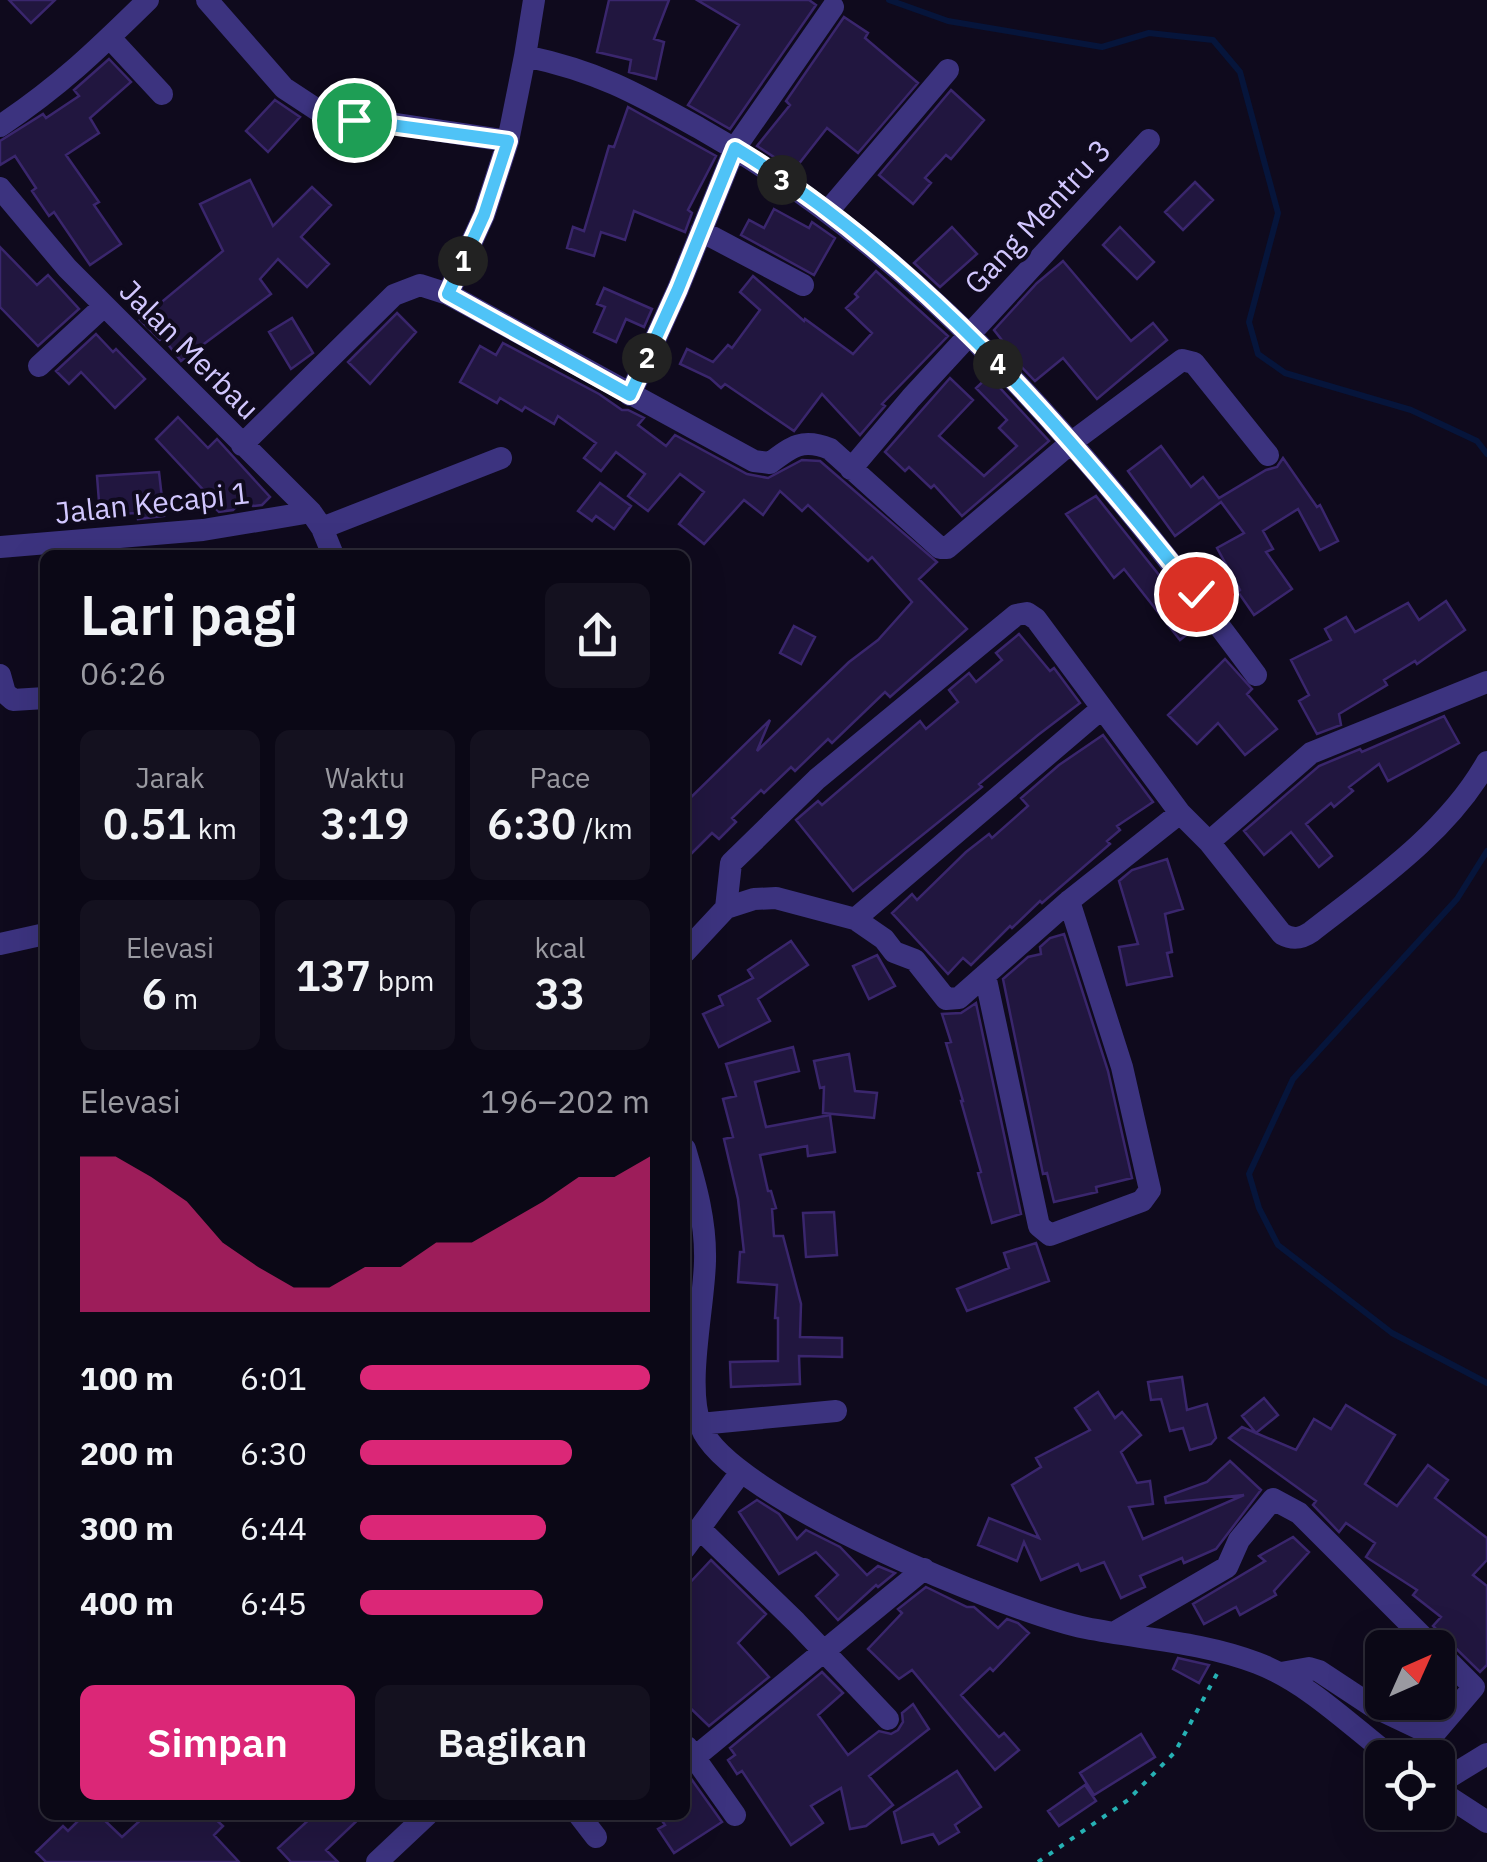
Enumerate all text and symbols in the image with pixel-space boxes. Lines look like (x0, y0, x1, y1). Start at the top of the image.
pin (312, 78, 397, 163)
icon: arrive (327, 93, 382, 148)
street label: Gang Mentru 3 (955, 130, 1119, 302)
pin: 3 (757, 155, 807, 205)
text: 3 (774, 161, 790, 198)
pin: 1 (438, 236, 488, 286)
text: 1 (455, 242, 471, 279)
street label: Jalan Merbau (112, 271, 268, 427)
pin: 2 (622, 333, 672, 383)
text: 2 (639, 339, 655, 376)
pin: 4 (973, 339, 1023, 389)
text: 4 (990, 345, 1006, 382)
street label: Jalan Kecapi 1 (53, 472, 251, 532)
pin (1154, 552, 1239, 637)
icon: check (1169, 567, 1224, 622)
text: Lari pagi (80, 579, 298, 650)
button: share (545, 583, 650, 688)
text: 06:26 (80, 652, 166, 694)
text: Jarak (135, 759, 205, 796)
text: Waktu (325, 759, 405, 796)
text: Pace (530, 759, 590, 796)
text: 0.51 (103, 796, 191, 851)
text: 3:19 (321, 796, 410, 851)
text: 6:30 (487, 796, 576, 851)
text: km (191, 810, 237, 847)
text: /km (576, 810, 633, 847)
text: Elevasi (126, 929, 214, 966)
text: kcal (535, 929, 585, 966)
text: 137 (295, 948, 371, 1003)
text: bpm (371, 962, 435, 999)
text: 6 (142, 966, 167, 1021)
text: 33 (535, 966, 585, 1021)
text: m (167, 980, 198, 1017)
text: Elevasi (80, 1080, 181, 1122)
text: 196–202 m (480, 1080, 650, 1122)
text: 100 m (80, 1357, 174, 1399)
text: 6:01 (240, 1357, 307, 1399)
text: 200 m (80, 1432, 174, 1474)
text: 6:30 (240, 1432, 307, 1474)
text: 300 m (80, 1507, 174, 1549)
text: 6:44 (240, 1507, 307, 1549)
text: 400 m (80, 1582, 174, 1624)
text: 6:45 (240, 1582, 307, 1624)
north arrow (1365, 1630, 1455, 1720)
map controls (1365, 1630, 1455, 1830)
button: Simpan (80, 1685, 355, 1800)
button: Bagikan (375, 1685, 650, 1800)
button: locate (1365, 1740, 1455, 1830)

